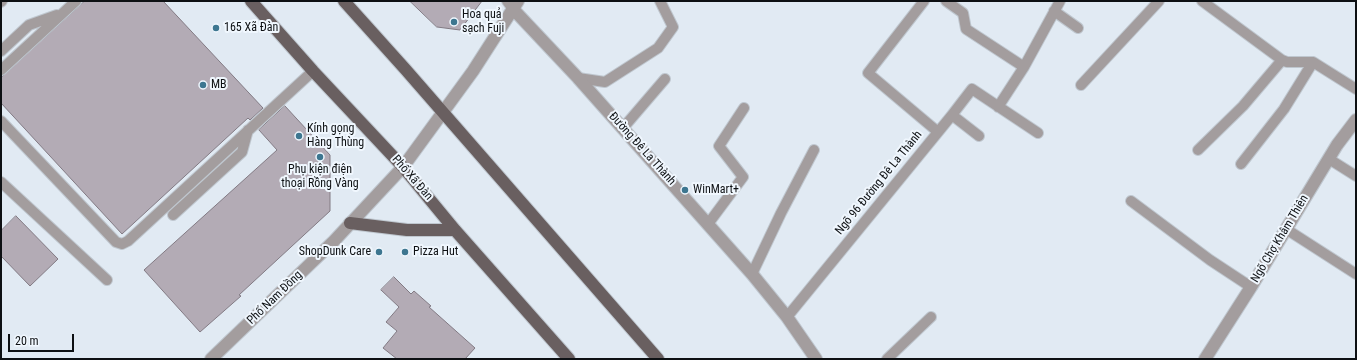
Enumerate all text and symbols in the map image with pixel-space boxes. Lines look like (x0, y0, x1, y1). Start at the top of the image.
place label: Hoa quả sạch Fuji (462, 8, 504, 36)
marker: Hoa quả sạch Fuji (449, 17, 459, 27)
place label: 165 Xã Đàn (224, 21, 278, 35)
marker: 165 Xã Đàn (211, 23, 221, 33)
place label: MB (211, 78, 227, 92)
marker: MB (198, 80, 208, 90)
street label: Đường Đê La Thành (605, 110, 679, 188)
place label: Kính gọng Hàng Thùng (307, 122, 364, 150)
street label: Ngõ 96 Đường Đê La Thành (833, 128, 925, 238)
marker: Kính gọng Hàng Thùng (294, 131, 304, 141)
marker: Phụ kiện điện thoại Rồng Vàng (315, 152, 325, 162)
street label: Phố Xã Đàn (389, 153, 435, 203)
place label: Phụ kiện điện thoại Rồng Vàng (281, 163, 359, 191)
place label: WinMart+ (693, 183, 739, 197)
marker: WinMart+ (680, 185, 690, 195)
street label: Ngõ Chợ Khâm Thiên (1248, 193, 1312, 285)
place label: ShopDunk Care (299, 245, 371, 259)
place label: Pizza Hut (413, 245, 458, 259)
marker: ShopDunk Care (374, 247, 384, 257)
marker: Pizza Hut (400, 247, 410, 257)
street label: Phố Nam Đồng (244, 268, 306, 328)
scale bar (10, 326, 76, 352)
text: 20 m (15, 334, 39, 348)

